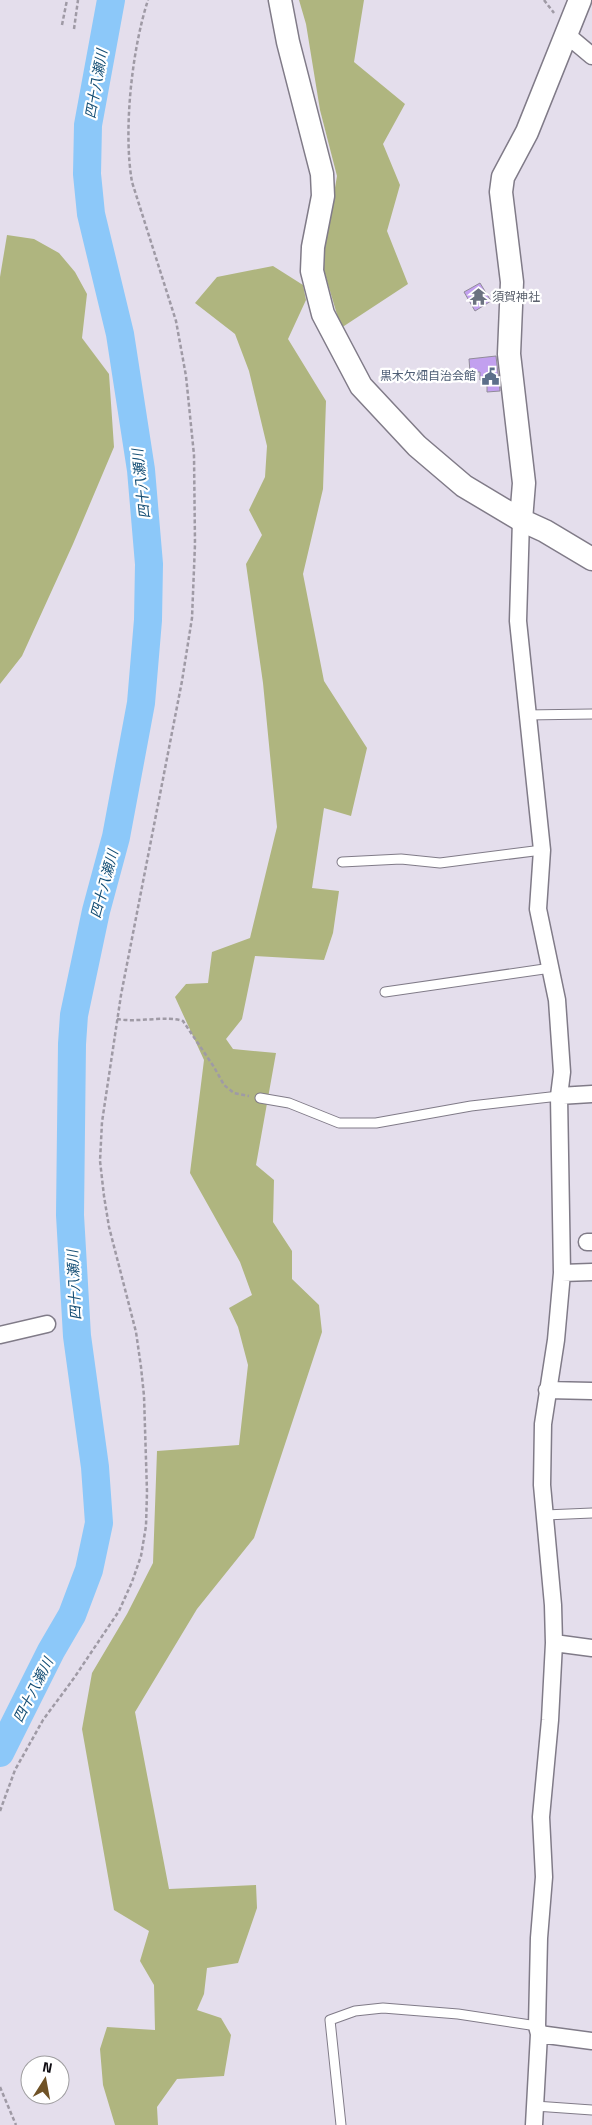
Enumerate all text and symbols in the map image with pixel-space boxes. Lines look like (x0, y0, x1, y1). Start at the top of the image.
water label: 四十八瀬川 (79, 46, 112, 120)
temple icon: 須賀神社 (468, 287, 488, 307)
place label: 須賀神社 (492, 287, 540, 306)
place label: 黒木欠畑自治会館 (380, 366, 476, 385)
public building icon: 黒木欠畑自治会館 (480, 366, 500, 386)
water label: 四十八瀬川 (126, 446, 155, 520)
water label: 四十八瀬川 (84, 845, 123, 920)
water label: 四十八瀬川 (61, 1248, 86, 1321)
water label: 四十八瀬川 (7, 1652, 59, 1726)
north arrow (20, 2055, 70, 2105)
text: N (41, 2056, 54, 2078)

